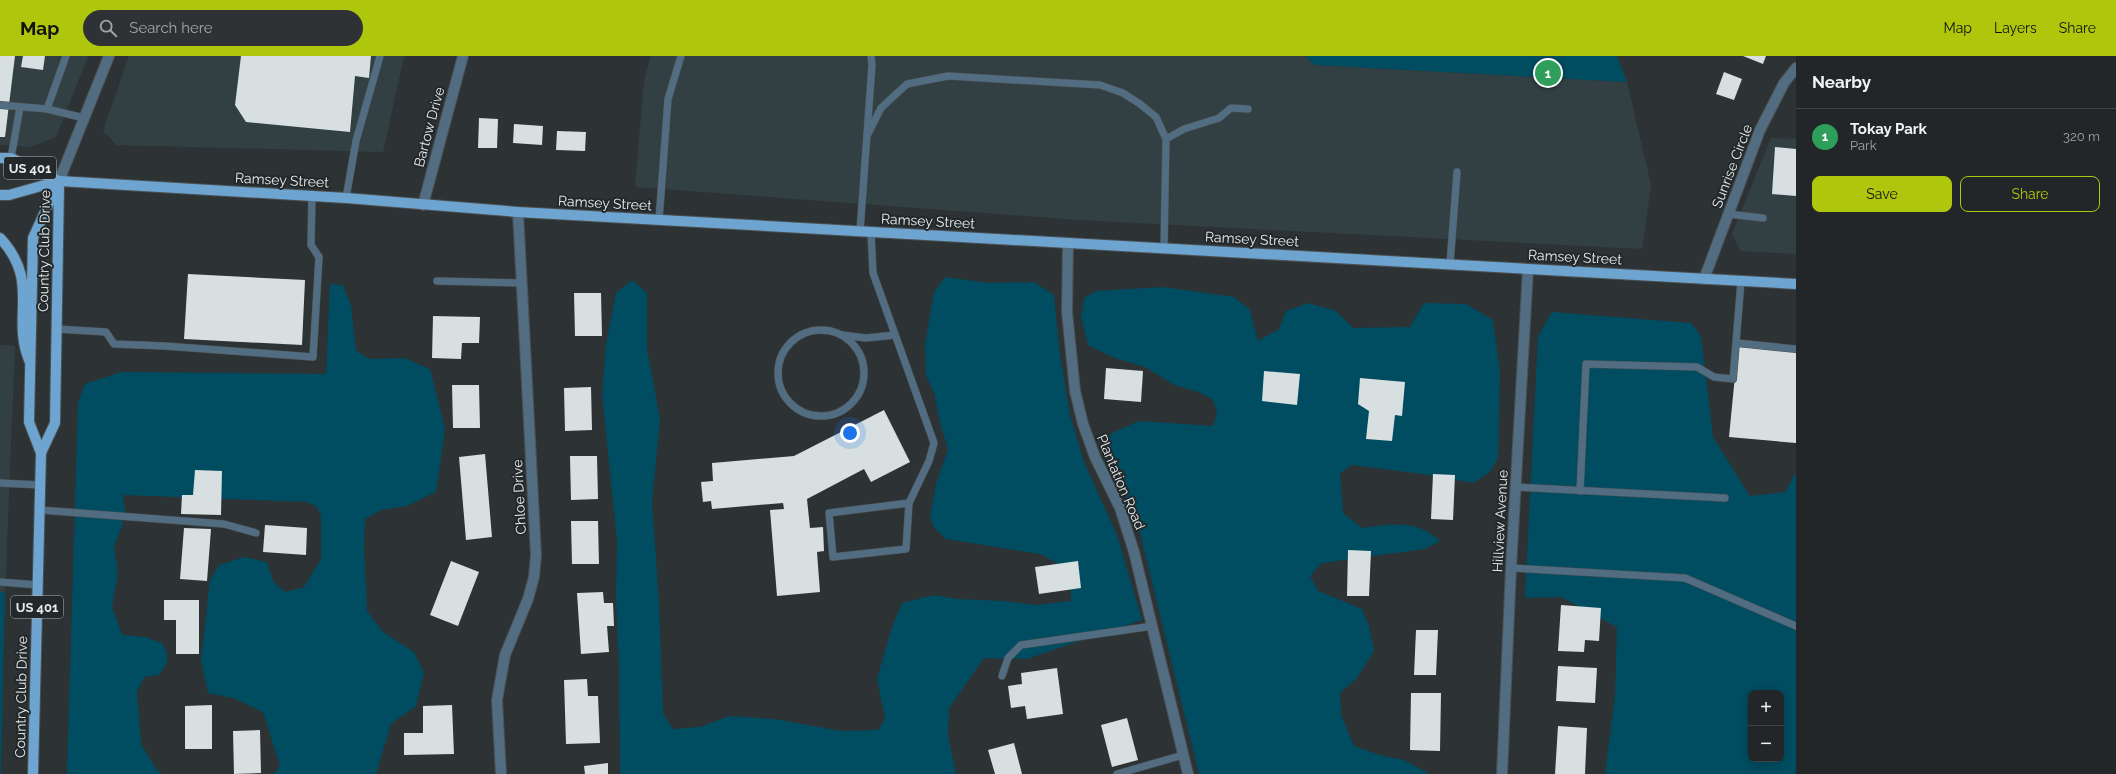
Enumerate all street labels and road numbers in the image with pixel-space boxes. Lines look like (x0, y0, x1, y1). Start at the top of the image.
street label: Bartow Drive (411, 85, 447, 169)
street label: Sunrise Circle (1709, 122, 1755, 210)
road number: US 401 (4, 157, 56, 179)
street label: Ramsey Street (235, 170, 330, 190)
street label: Country Club Drive (35, 190, 53, 312)
street label: Ramsey Street (558, 193, 653, 213)
street label: Ramsey Street (881, 211, 976, 231)
street label: Ramsey Street (1205, 229, 1300, 249)
street label: Ramsey Street (1528, 247, 1623, 267)
street label: Plantation Road (1094, 432, 1148, 532)
street label: Chloe Drive (509, 459, 529, 535)
street label: Hillview Avenue (1489, 469, 1511, 573)
road number: US 401 (11, 596, 63, 618)
street label: Country Club Drive (12, 636, 30, 758)

